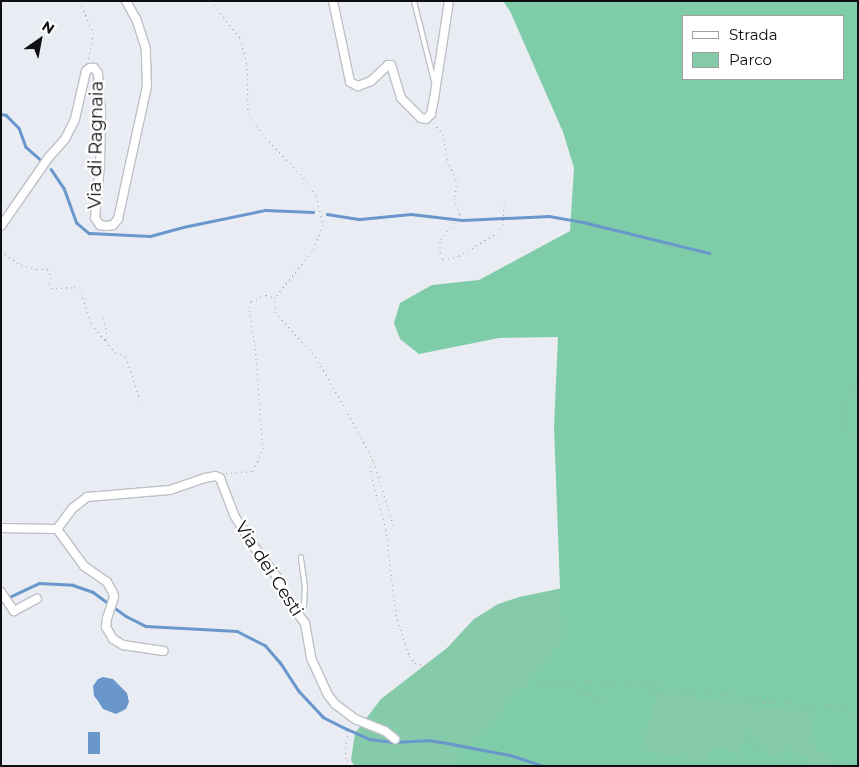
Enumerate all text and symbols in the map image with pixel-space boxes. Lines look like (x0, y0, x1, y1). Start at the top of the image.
north arrow (15, 15, 65, 65)
legend (682, 15, 844, 80)
text: N (39, 17, 58, 38)
text: Strada (729, 25, 778, 44)
text: Parco (729, 50, 772, 69)
street label: Via di Ragnaia (84, 81, 108, 209)
street label: Via dei Cesti (230, 517, 308, 621)

